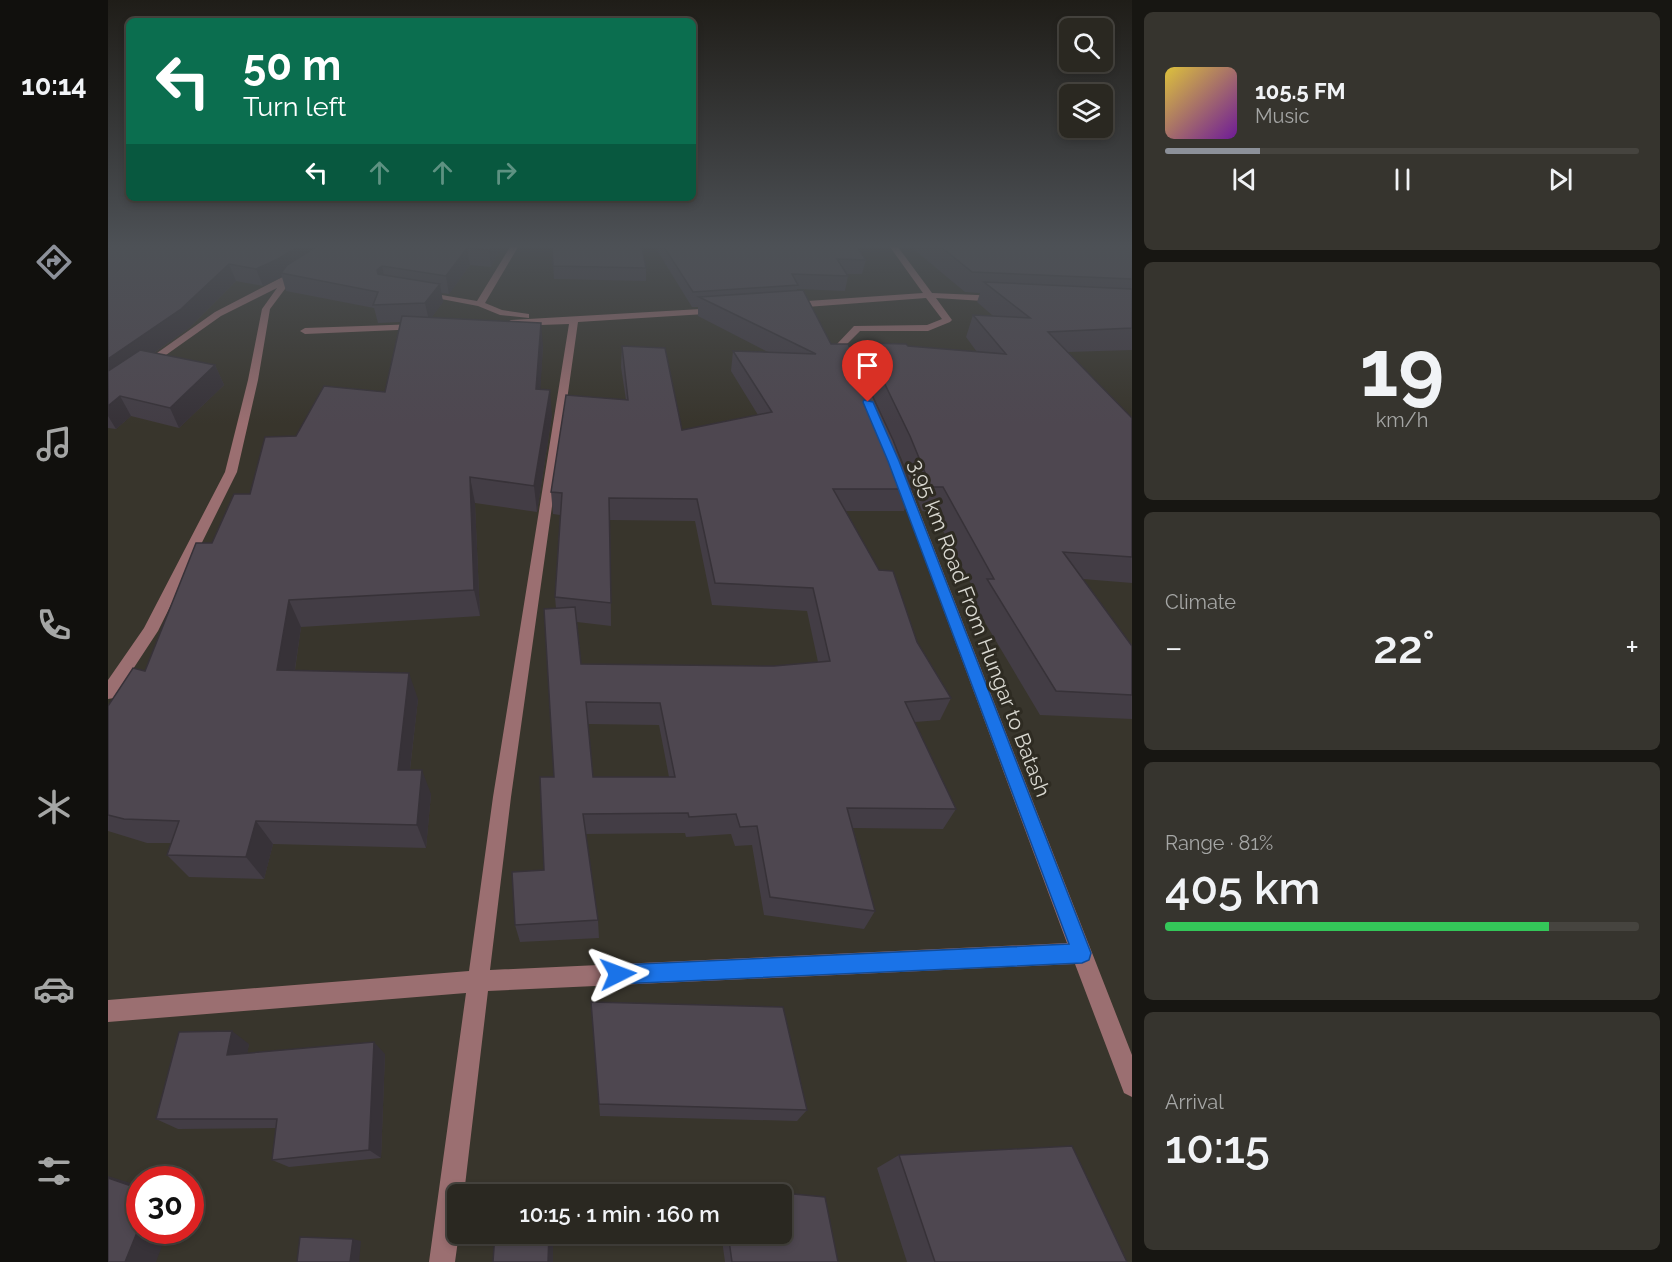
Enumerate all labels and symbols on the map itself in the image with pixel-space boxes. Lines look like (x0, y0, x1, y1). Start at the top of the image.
pin (842, 340, 893, 402)
street label: 3.95 km Road From Hungar to Batash (904, 456, 1056, 800)
position arrow (586, 942, 650, 1006)
speed limit sign: 30 (126, 1166, 204, 1244)

